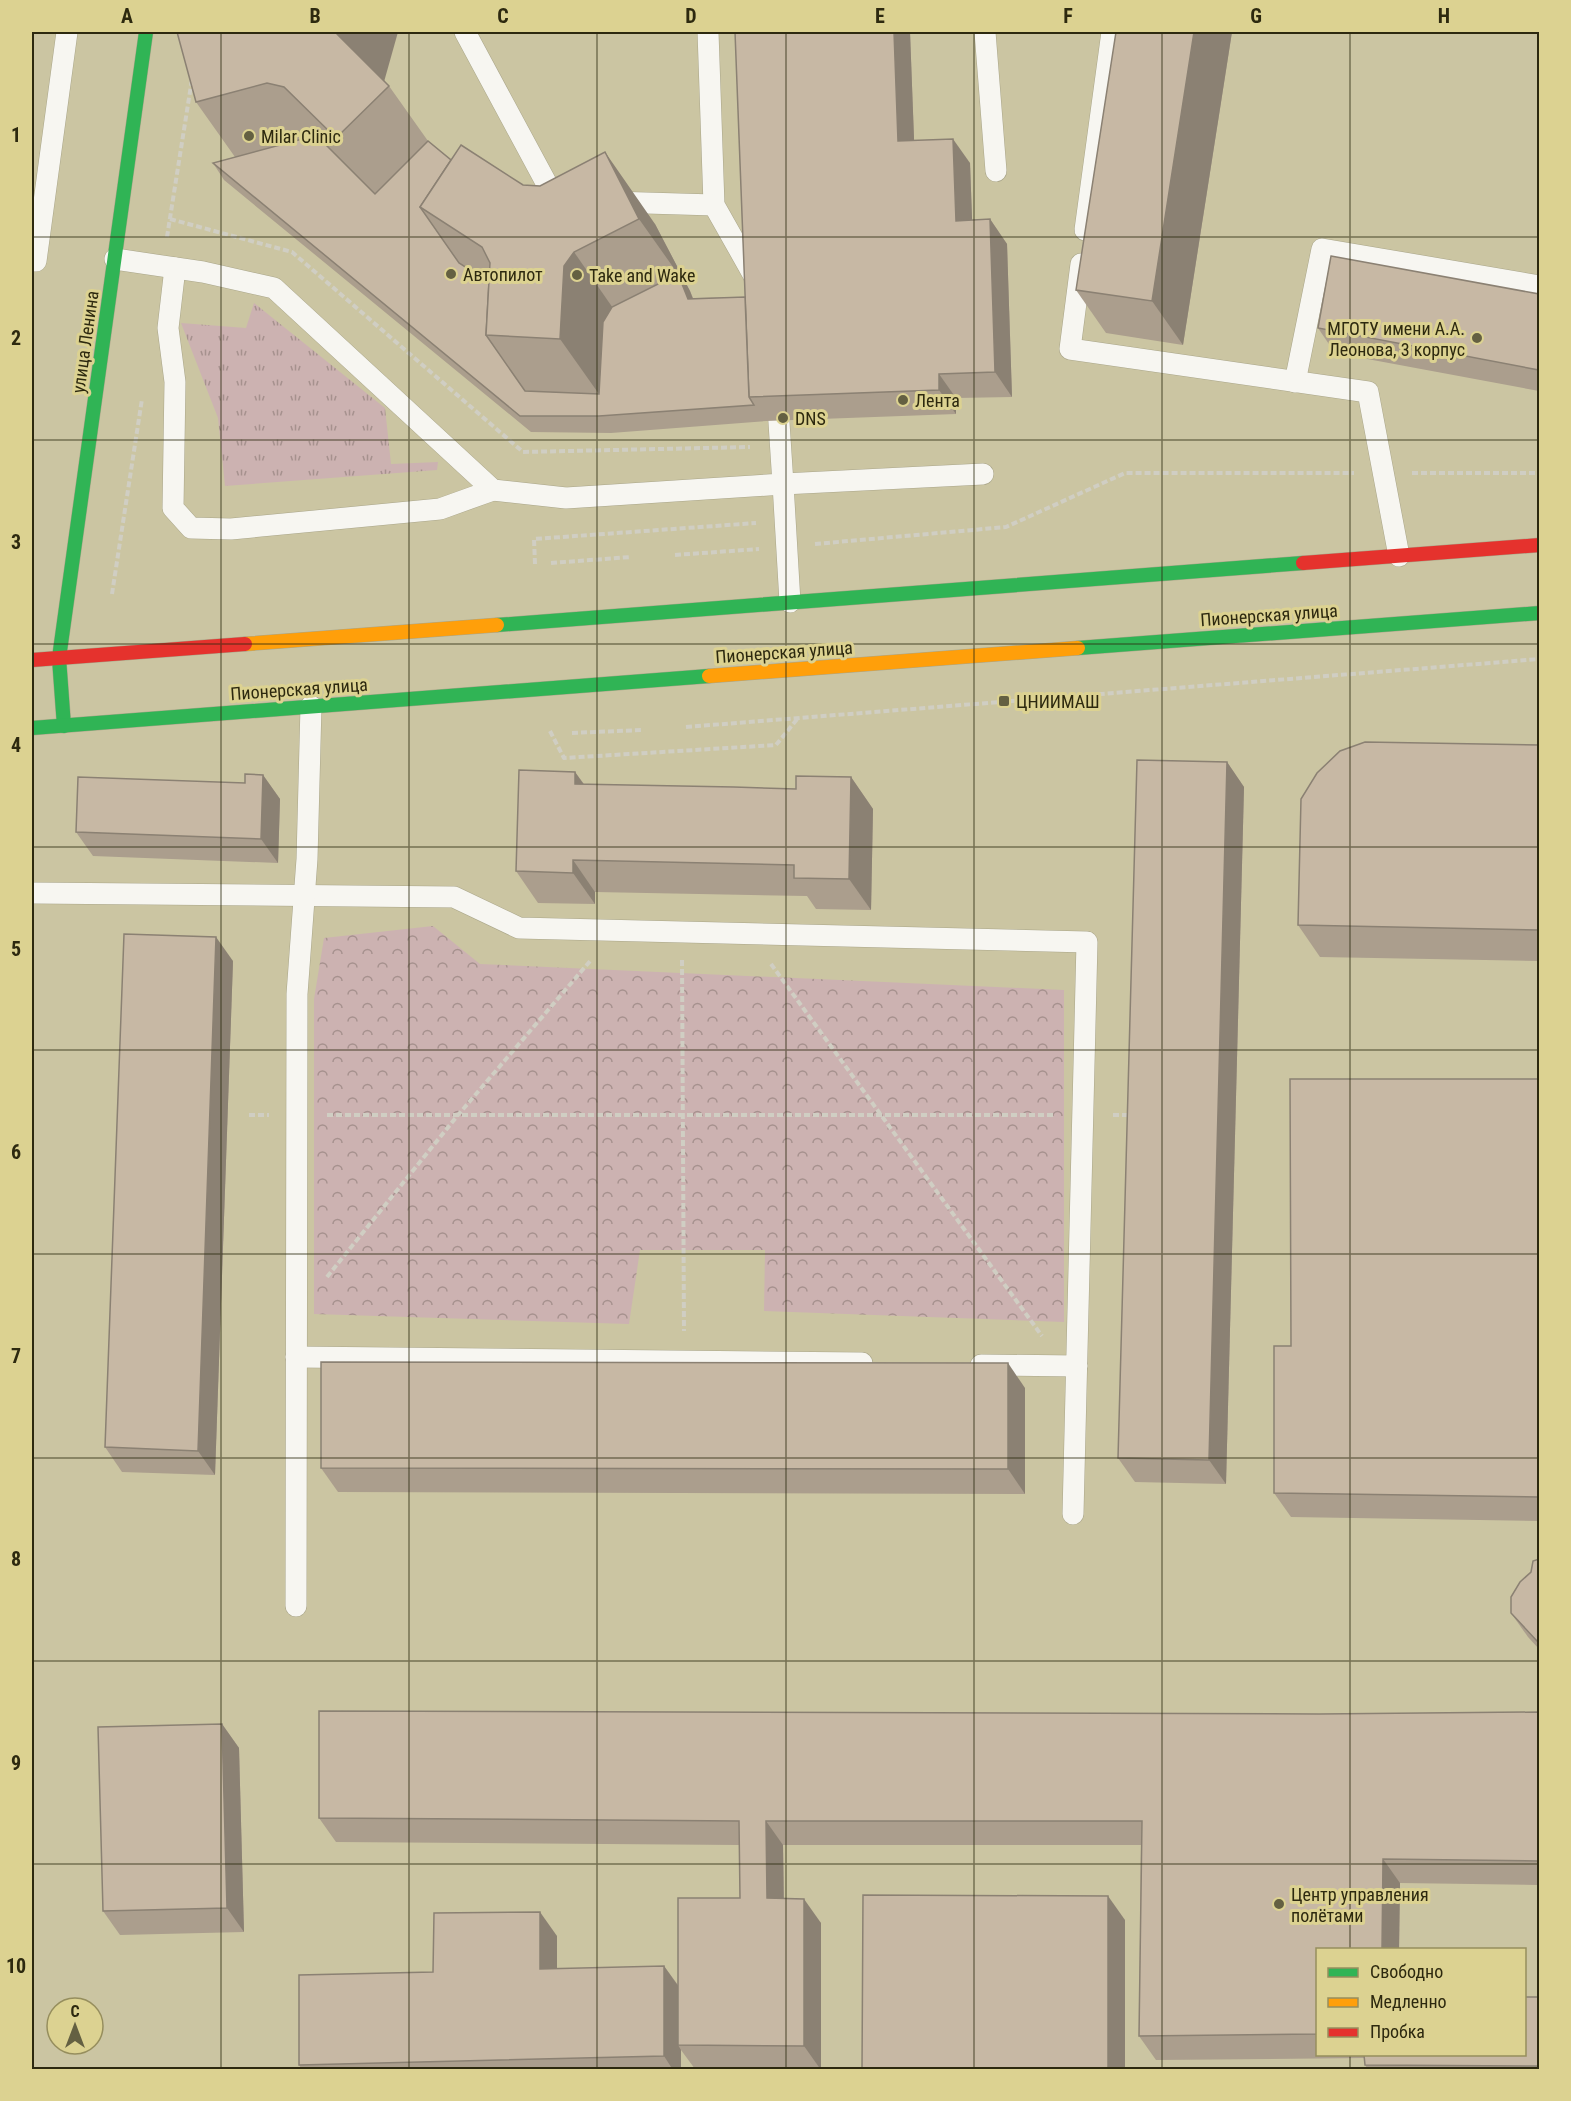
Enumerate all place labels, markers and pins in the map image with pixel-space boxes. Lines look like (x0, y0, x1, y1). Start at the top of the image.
place label: Milar Clinic (261, 126, 341, 147)
marker: Milar Clinic (242, 129, 256, 143)
place label: Автопилот (463, 264, 543, 285)
place label: Take and Wake (589, 265, 695, 286)
marker: Автопилот (444, 267, 458, 281)
marker: Take and Wake (570, 268, 584, 282)
place label: МГОТУ имени А.А. Леонова, 3 корпус (1327, 318, 1465, 360)
marker: МГОТУ имени А.А. Леонова, 3 корпус (1470, 331, 1484, 345)
place label: Лента (915, 390, 960, 411)
marker: Лента (896, 393, 910, 407)
place label: DNS (795, 408, 826, 429)
marker: DNS (776, 411, 790, 425)
place label: ЦНИИМАШ (1016, 691, 1100, 712)
marker: ЦНИИМАШ (997, 694, 1011, 708)
place label: Центр управления полётами (1291, 1884, 1429, 1926)
marker: Центр управления полётами (1272, 1897, 1286, 1911)

